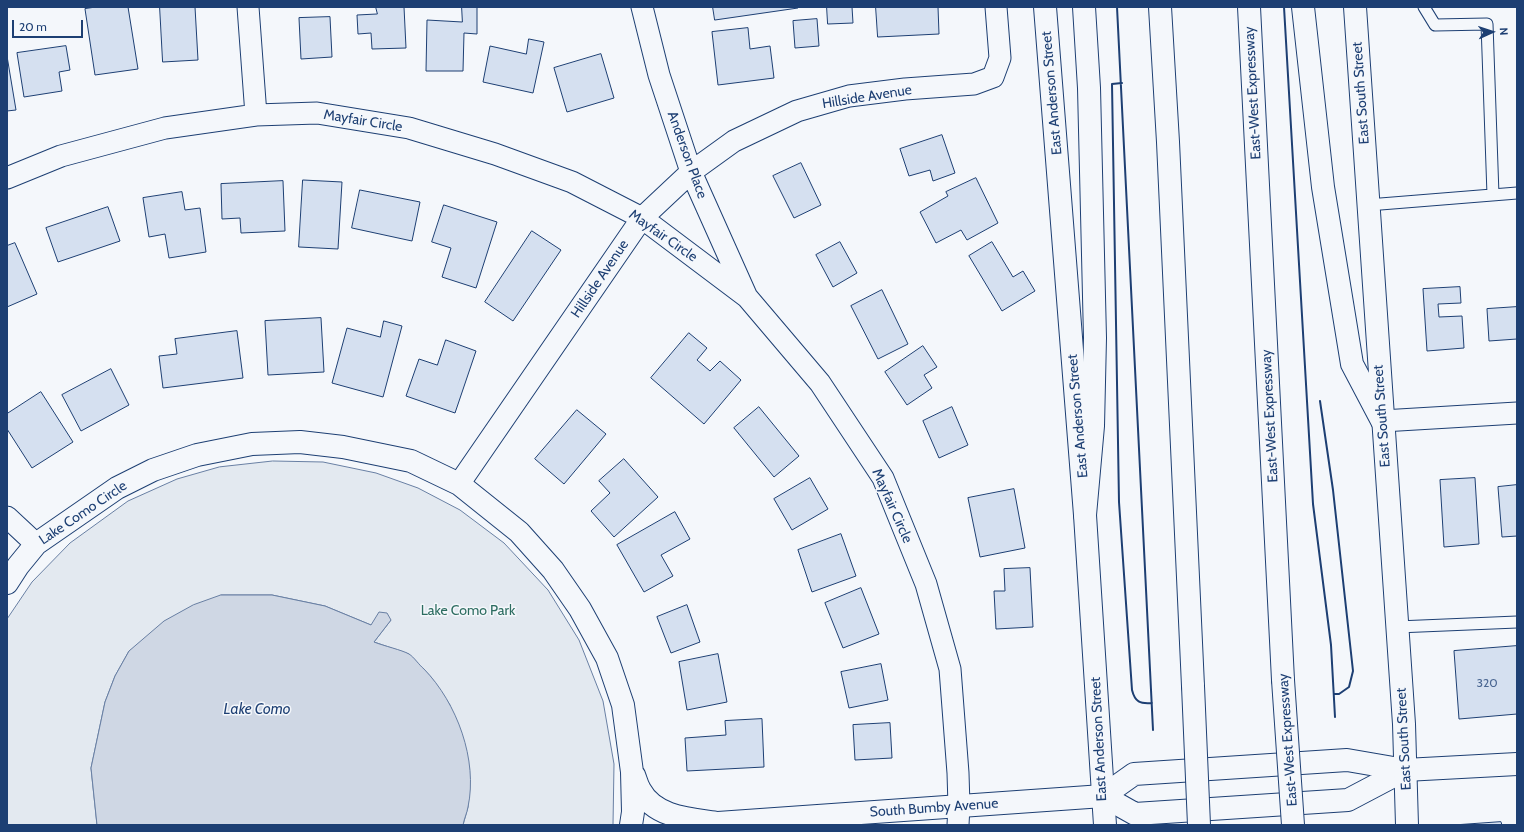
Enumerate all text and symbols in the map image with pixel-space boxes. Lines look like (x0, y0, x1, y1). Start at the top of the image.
scale bar (14, 12, 85, 38)
north arrow (1472, 12, 1512, 52)
text: 20 m (19, 19, 47, 34)
street label: East-West Expressway (1241, 26, 1265, 160)
text: N (1497, 27, 1511, 36)
street label: East Anderson Street (1038, 30, 1066, 156)
street label: East South Street (1349, 41, 1373, 145)
street label: Hillside Avenue (821, 82, 913, 112)
street label: Mayfair Circle (322, 106, 404, 136)
street label: Anderson Place (663, 109, 711, 201)
street label: Mayfair Circle (626, 206, 700, 266)
street label: Hillside Avenue (568, 237, 632, 321)
street label: East-West Expressway (1258, 349, 1282, 483)
street label: East Anderson Street (1064, 353, 1092, 479)
street label: East South Street (1370, 364, 1394, 468)
street label: Mayfair Circle (868, 466, 916, 546)
street label: Lake Como Circle (36, 477, 130, 549)
park label: Lake Como Park (421, 603, 515, 619)
street label: East-West Expressway (1275, 673, 1301, 807)
street label: East Anderson Street (1087, 676, 1111, 802)
house number: 320 (1476, 676, 1498, 690)
street label: East South Street (1393, 687, 1415, 791)
water label: Lake Como (224, 701, 290, 719)
street label: South Bumby Avenue (869, 795, 999, 821)

